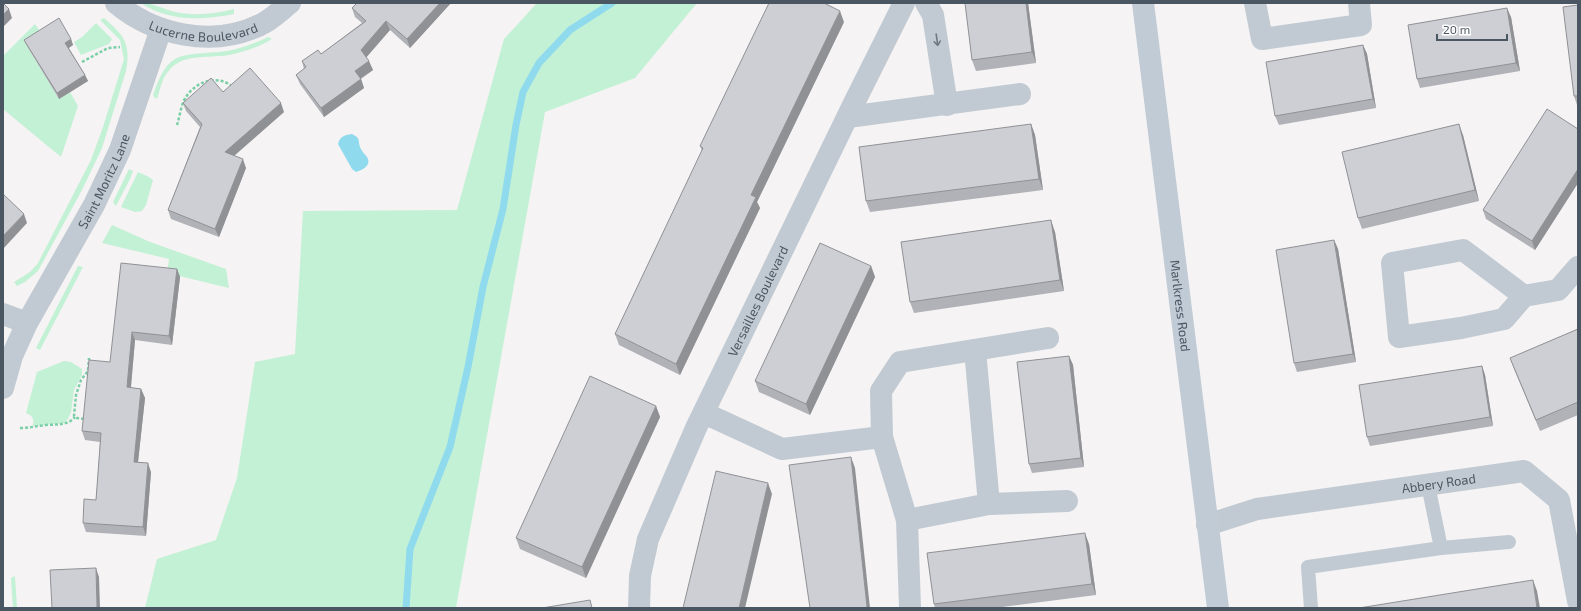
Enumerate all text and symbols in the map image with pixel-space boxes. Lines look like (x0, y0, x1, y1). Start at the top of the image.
scale bar (1437, 16, 1507, 42)
street label: Lucerne Boulevard (147, 17, 260, 45)
text: 20 m (1443, 22, 1470, 36)
one-way arrow (933, 33, 941, 46)
street label: Saint Moritz Lane (74, 132, 133, 231)
street label: Versailles Boulevard (724, 243, 791, 359)
street label: Marlkress Road (1167, 259, 1194, 353)
street label: Abbery Road (1401, 470, 1477, 496)

